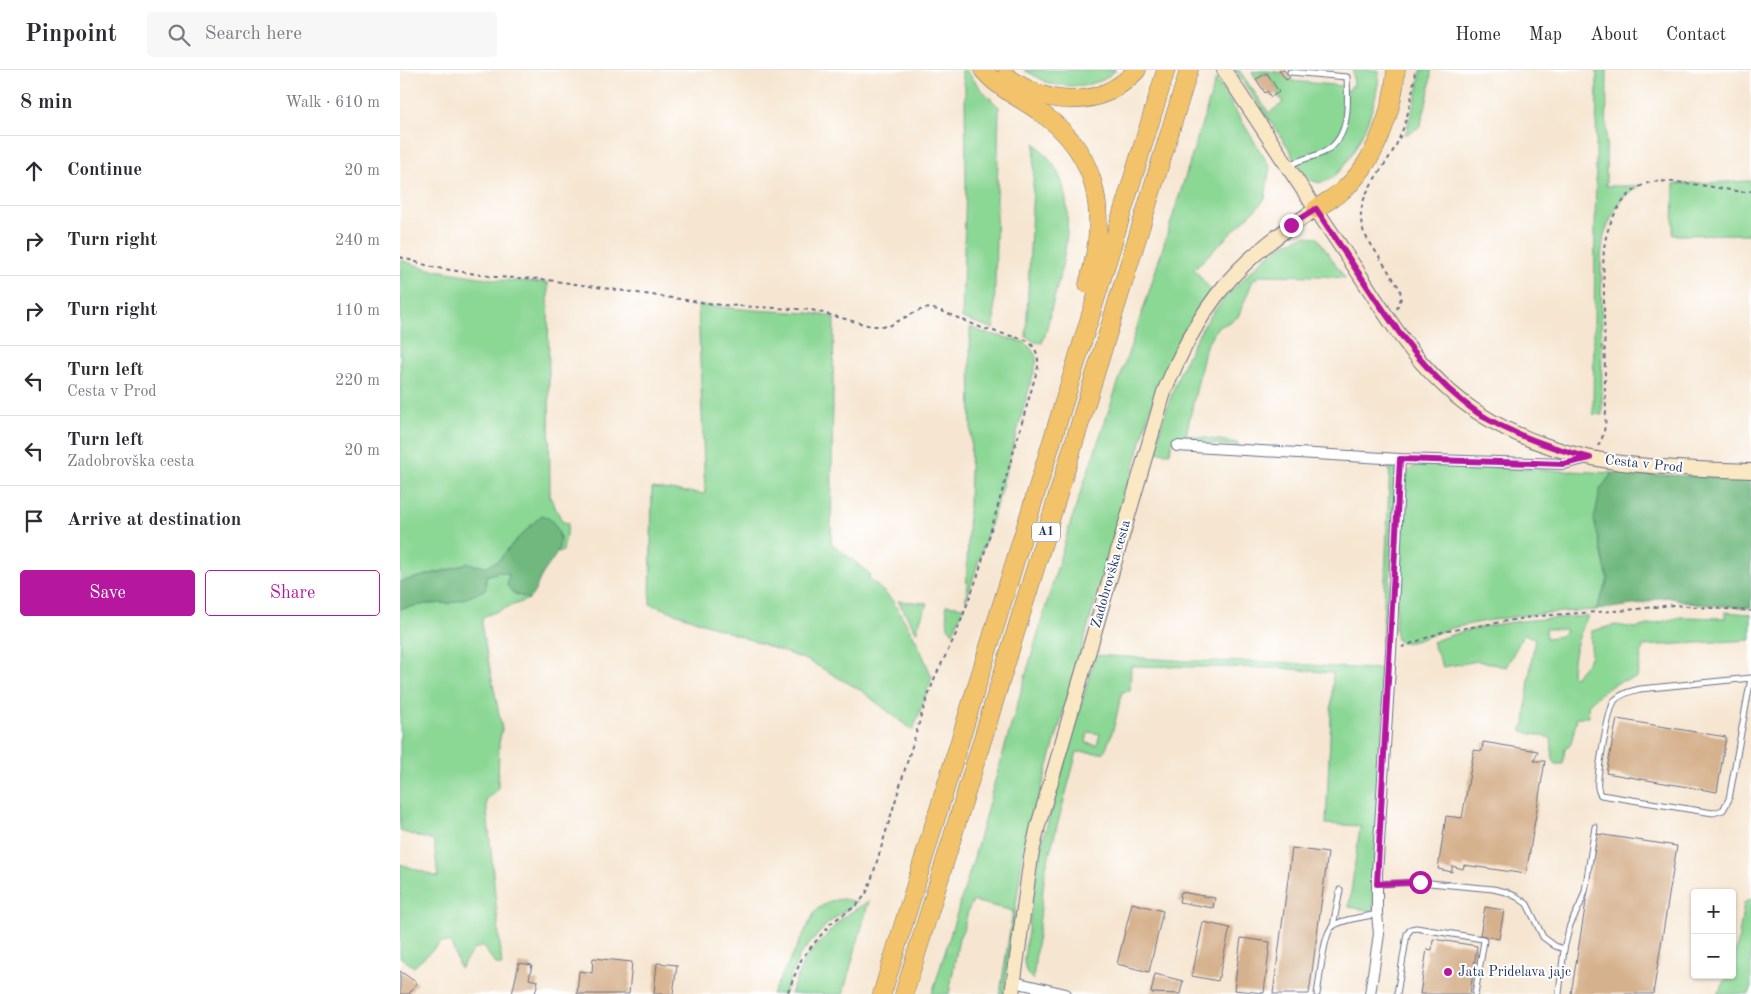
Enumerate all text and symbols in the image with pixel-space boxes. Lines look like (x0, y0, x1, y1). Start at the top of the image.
search box (147, 12, 497, 57)
icon: search (165, 21, 193, 49)
text: Pinpoint (25, 23, 117, 47)
text: Search here (205, 25, 302, 44)
text: Home (1455, 26, 1501, 44)
text: Map (1529, 26, 1562, 44)
text: About (1590, 26, 1638, 44)
text: Contact (1666, 26, 1726, 44)
text: 8 min (20, 92, 73, 113)
text: Walk · 610 m (285, 95, 380, 111)
icon: ahead (20, 157, 48, 185)
text: Continue (67, 161, 142, 180)
text: 20 m (344, 163, 380, 179)
route end (1280, 214, 1303, 237)
icon: right (20, 227, 48, 255)
text: Turn right (67, 231, 157, 250)
text: 240 m (335, 233, 380, 249)
icon: right (20, 297, 48, 325)
text: Turn right (67, 301, 157, 320)
text: 110 m (335, 303, 380, 319)
text: Turn left (67, 361, 144, 380)
icon: left (20, 367, 48, 395)
text: 220 m (335, 373, 380, 389)
text: Cesta v Prod (67, 384, 157, 400)
text: Turn left (67, 431, 144, 450)
icon: left (20, 437, 48, 465)
text: 20 m (344, 443, 380, 459)
street label: Cesta v Prod (1604, 453, 1684, 475)
text: Zadobrovška cesta (67, 454, 195, 470)
icon: arrive (20, 507, 48, 535)
text: Arrive at destination (67, 511, 241, 530)
street label: Zadobrovška cesta (1089, 518, 1133, 630)
road number: A1 (1032, 522, 1060, 542)
button: Save (20, 570, 195, 616)
button: Share (205, 570, 380, 616)
route start (1409, 871, 1432, 894)
map controls (1691, 889, 1736, 979)
button: + (1691, 889, 1736, 934)
button: − (1691, 934, 1736, 979)
place label: Jata Pridelava jajc (1458, 965, 1571, 979)
marker: Jata Pridelava jajc (1442, 966, 1454, 978)

